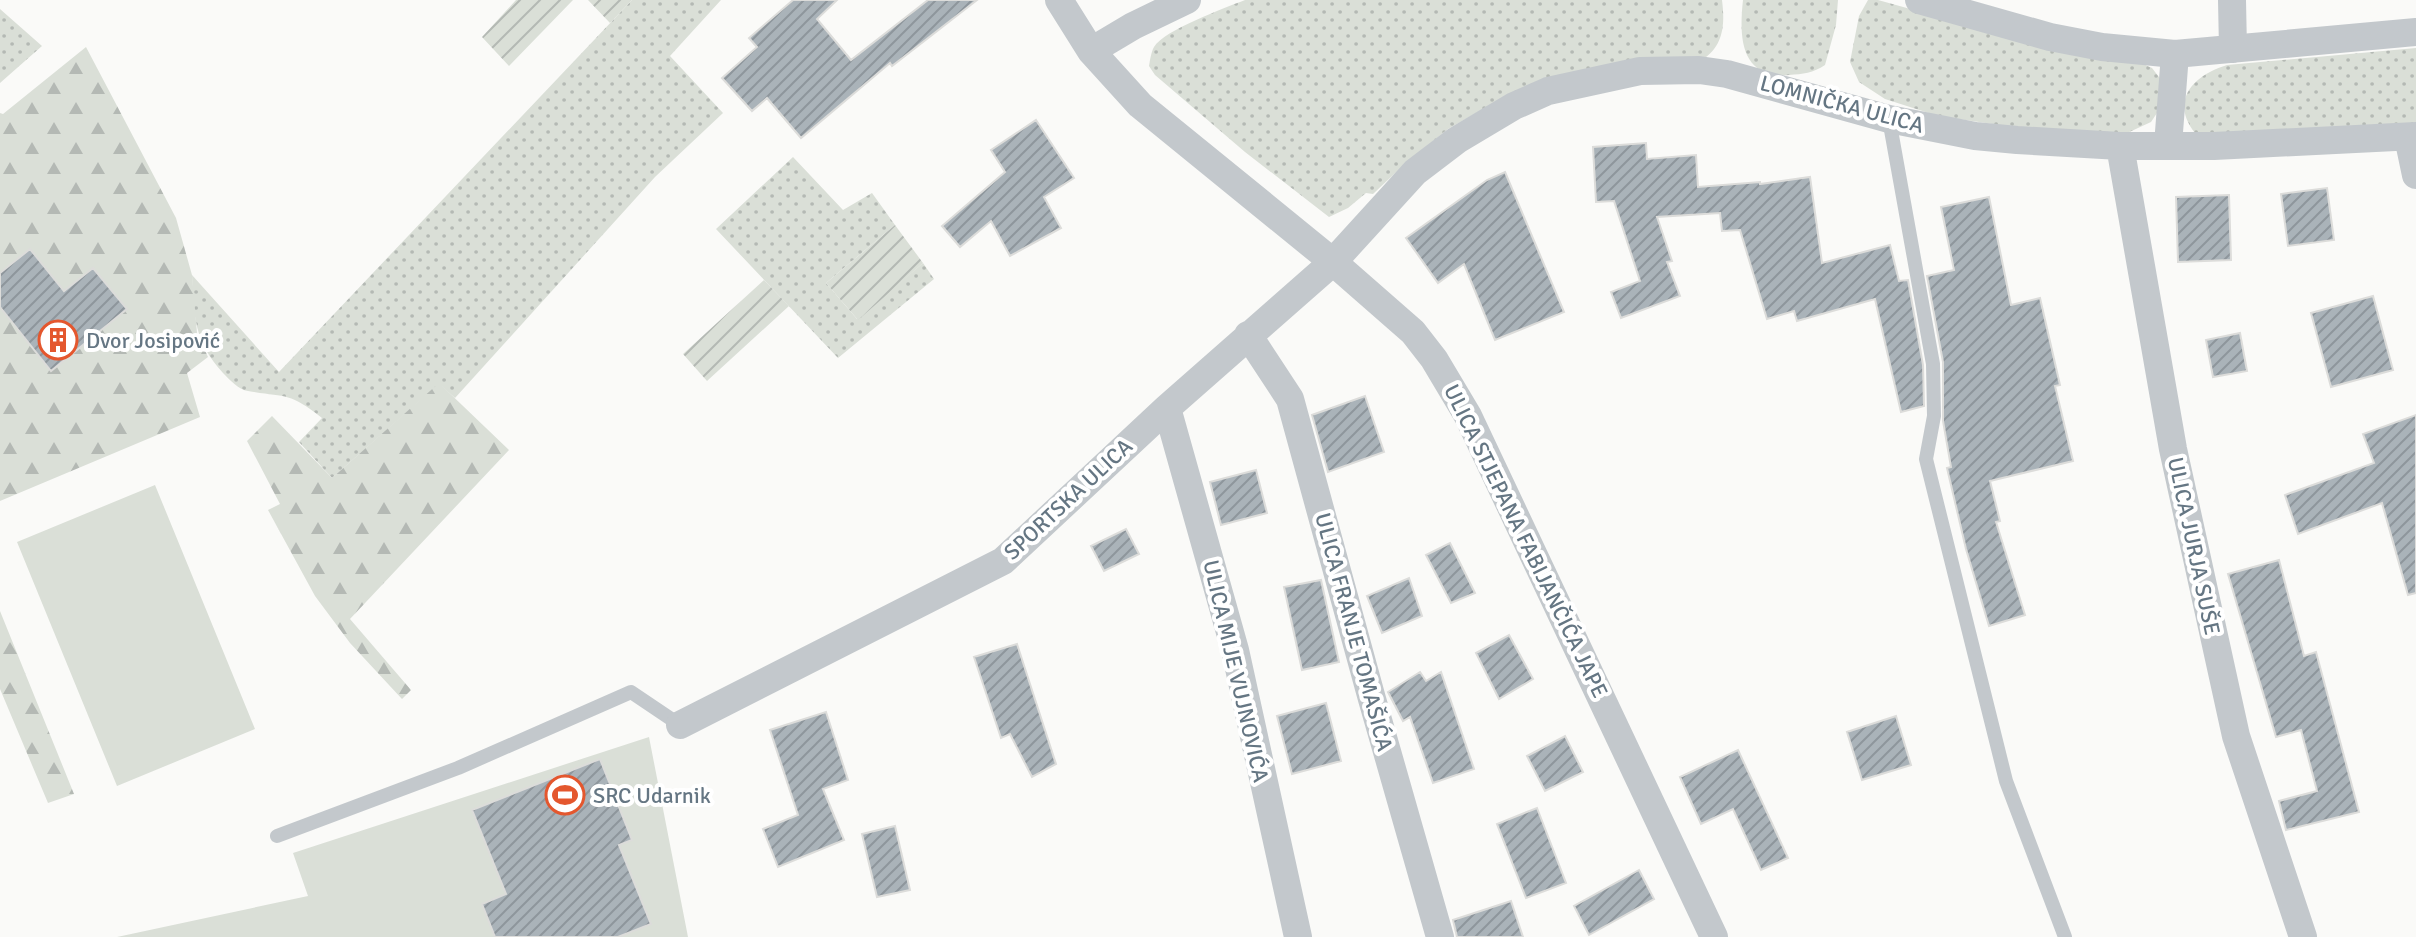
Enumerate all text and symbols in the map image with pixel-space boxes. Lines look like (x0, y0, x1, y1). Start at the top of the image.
street label: LOMNIČKA ULICA (1757, 69, 1927, 139)
building icon: Dvor Josipović (37, 319, 79, 361)
place label: Dvor Josipović (86, 327, 220, 354)
street label: ULICA STJEPANA FABIJANČIĆA JAPE (1438, 380, 1614, 702)
street label: SPORTSKA ULICA (998, 432, 1138, 565)
street label: ULICA JURJA SUŠE (2162, 455, 2226, 637)
street label: ULICA FRANJE TOMAŠIĆA (1309, 510, 1399, 755)
street label: ULICA MIJE VUJNOVIĆA (1197, 557, 1275, 785)
sports icon: SRC Udarnik (544, 774, 586, 816)
place label: SRC Udarnik (593, 782, 711, 809)

